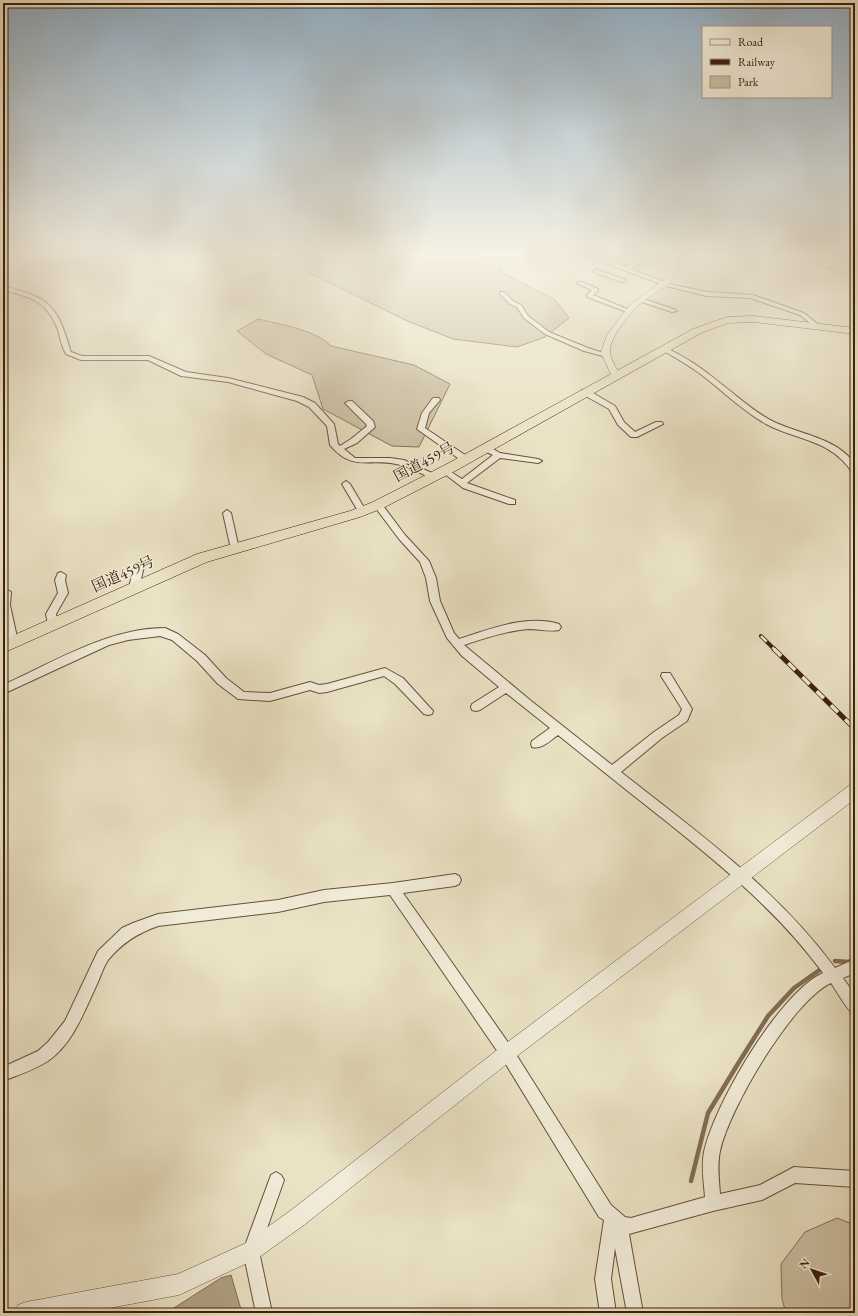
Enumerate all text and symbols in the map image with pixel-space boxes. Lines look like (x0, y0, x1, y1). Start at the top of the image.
legend (702, 26, 832, 98)
text: Road (738, 34, 764, 50)
text: Railway (738, 54, 776, 70)
text: Park (738, 74, 759, 90)
street label: 国道459号 (390, 438, 458, 486)
street label: 国道459号 (89, 551, 157, 596)
north arrow (792, 1250, 832, 1290)
text: N (796, 1256, 813, 1271)

